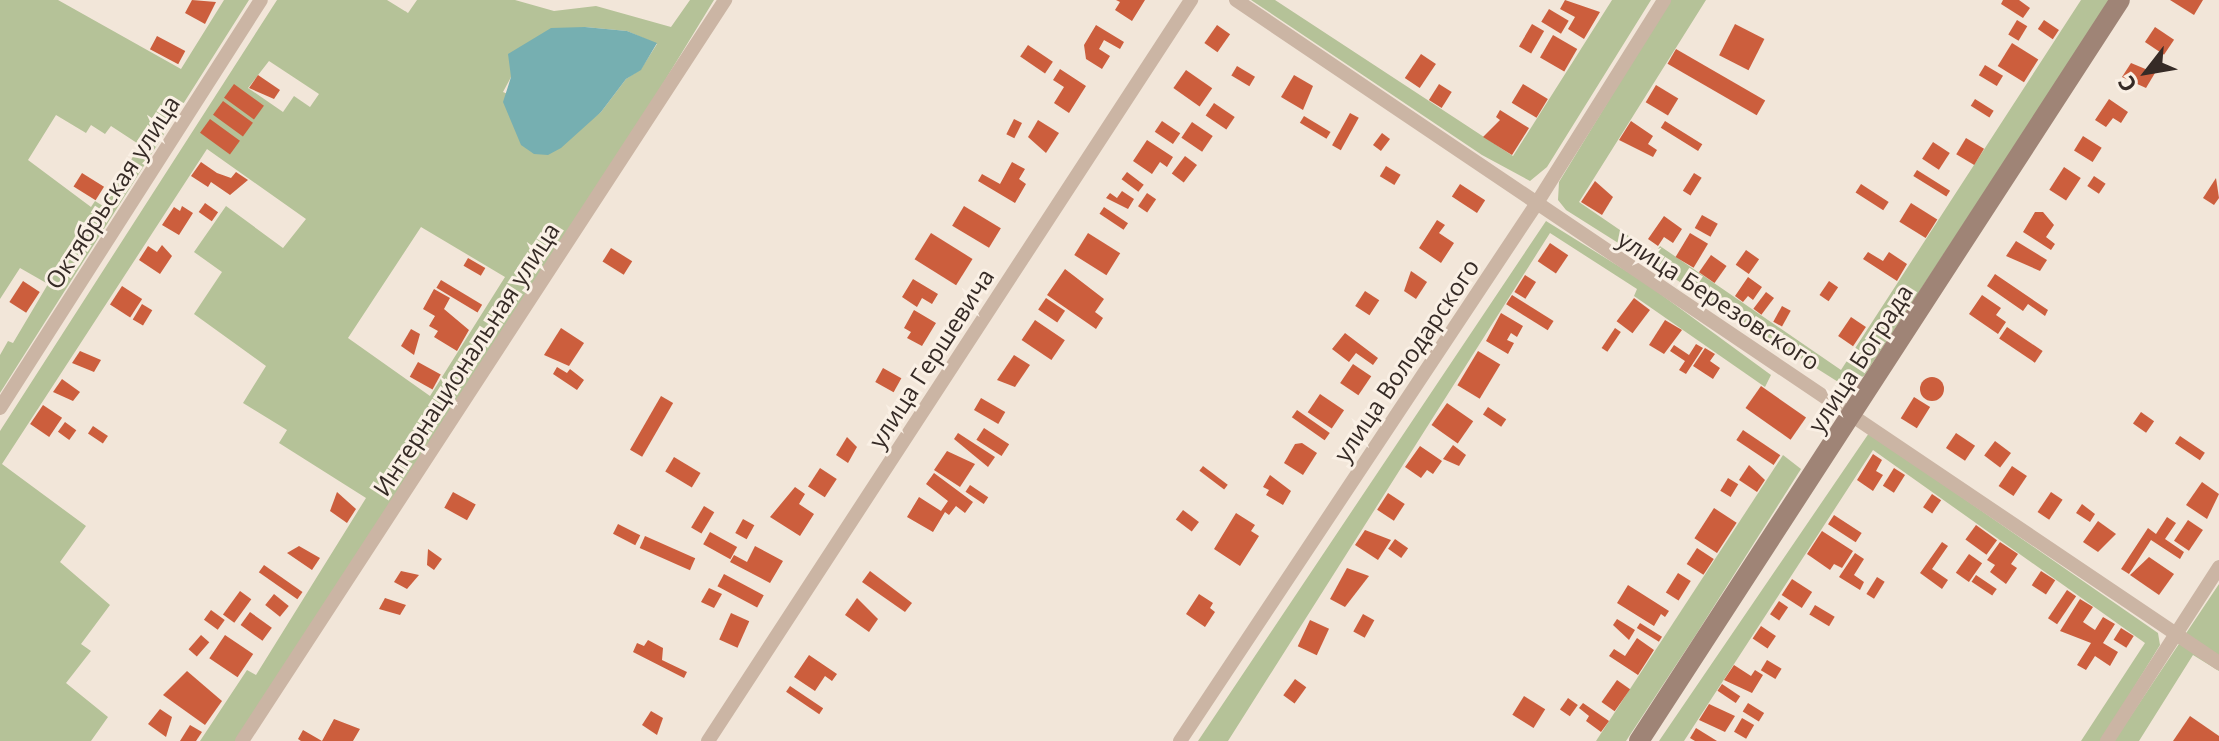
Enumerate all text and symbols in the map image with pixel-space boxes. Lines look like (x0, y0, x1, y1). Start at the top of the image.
north arrow (2107, 32, 2187, 112)
text: С (2110, 71, 2143, 98)
street label: Октябрьская улица (39, 90, 185, 294)
street label: Интернациональная улица (367, 217, 565, 501)
street label: улица Березовского (1613, 224, 1825, 376)
street label: улица Володарского (1327, 253, 1485, 467)
street label: улица Гершевича (862, 263, 1000, 453)
street label: улица Бограда (1802, 279, 1918, 437)

